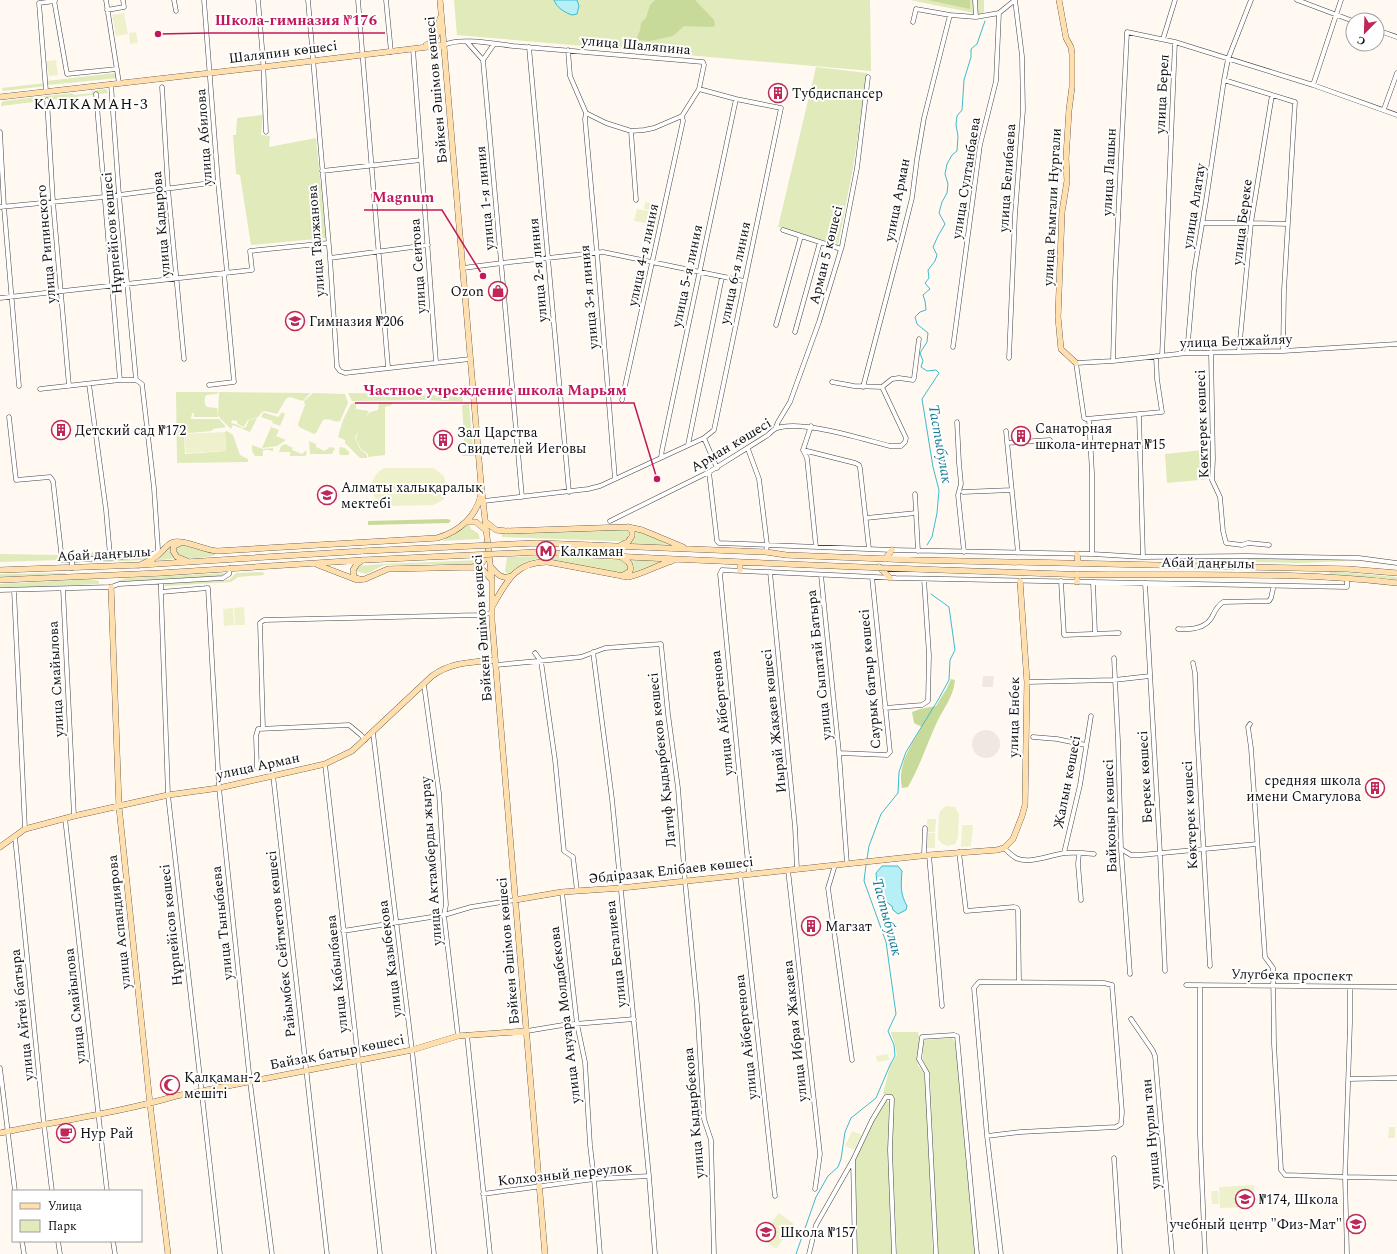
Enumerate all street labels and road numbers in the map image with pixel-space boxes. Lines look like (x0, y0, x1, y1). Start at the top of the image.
street label: Бәйкен Әшімов көшесі (419, 15, 453, 165)
street label: улица Шаляпина (579, 30, 692, 60)
street label: Шаляпин көшесі (228, 35, 338, 69)
street label: улица Берел (1149, 54, 1175, 135)
street label: улица Абилова (190, 88, 218, 187)
street label: улица Султанбаева (946, 115, 986, 241)
street label: улица Белибаева (993, 123, 1021, 234)
street label: улица Рымгали Нургали (1037, 127, 1067, 288)
street label: улица Лашын (1096, 128, 1122, 217)
street label: улица 1-я линия (470, 145, 500, 252)
street label: улица Арман (878, 156, 915, 244)
street label: улица Алатау (1177, 160, 1211, 251)
street label: улица Кадырова (146, 170, 176, 278)
street label: Нұрпейісов көшесі (96, 171, 128, 295)
street label: улица Береке (1226, 178, 1258, 267)
street label: улица Рипинского (30, 184, 62, 305)
street label: улица Талжанова (302, 184, 330, 299)
street label: улица 4-я линия (622, 202, 664, 309)
street label: Арман 5 көшесі (804, 203, 848, 307)
street label: улица 2-я линия (523, 217, 553, 324)
street label: улица Сеитова (404, 218, 432, 315)
street label: улица 6-я линия (714, 220, 756, 327)
street label: улица 5-я линия (666, 223, 708, 330)
street label: улица 3-я линия (574, 244, 604, 351)
street label: улица Белжайляу (1178, 328, 1294, 353)
street label: Көктерек көшесі (1190, 369, 1214, 479)
street label: Арман көшесі (687, 413, 775, 477)
street label: Абай даңғылы (57, 541, 151, 567)
street label: Абай даңғылы (1161, 552, 1255, 574)
street label: Бәйкен Әшімов көшесі (466, 553, 498, 703)
street label: улица Сыпатай Батыра (801, 589, 837, 742)
street label: Саурық батыр көшесі (853, 608, 887, 750)
street label: улица Смайылова (42, 620, 70, 739)
street label: Иырай Жақаев көшесі (756, 648, 792, 794)
street label: улица Айбергенова (705, 649, 739, 778)
street label: Латиф Қыдырбеков көшесі (642, 672, 682, 848)
street label: улица Енбек (1003, 676, 1025, 759)
street label: Береке көшесі (1132, 730, 1158, 824)
street label: Жалын көшесі (1048, 734, 1086, 830)
street label: улица Арман (213, 747, 302, 785)
street label: Байқоңыр көшесі (1098, 759, 1122, 873)
street label: Көктерек көшесі (1177, 760, 1203, 870)
street label: улица Актамберды жырау (415, 774, 447, 947)
street label: Райымбек Сейтметов көшесі (261, 849, 301, 1039)
street label: Әбдіразақ Елібаев көшесі (587, 851, 755, 889)
street label: улица Аспандиярова (102, 854, 137, 991)
street label: Нұрпейісов көшесі (154, 863, 188, 987)
street label: улица Тыныбаева (206, 865, 239, 982)
street label: Бәйкен Әшімов көшесі (491, 876, 525, 1026)
street label: улица Казыбекова (372, 899, 408, 1020)
street label: улица Бегалиева (600, 899, 632, 1010)
street label: улица Кабылбаева (320, 914, 354, 1035)
street label: улица Ануара Молдабекова (544, 925, 586, 1106)
street label: улица Смайылова (58, 947, 92, 1066)
street label: улица Айтей батыра (5, 948, 39, 1083)
street label: улица Ибрая Жакаева (777, 959, 813, 1104)
street label: Улугбека проспект (1231, 963, 1353, 987)
street label: улица Айбергенова (729, 973, 763, 1102)
street label: Байзақ батыр көшесі (268, 1029, 406, 1075)
street label: улица Кыдырбекова (678, 1047, 710, 1180)
street label: улица Нурлы тан (1136, 1078, 1166, 1191)
street label: Колхозный переулок (497, 1156, 634, 1192)

